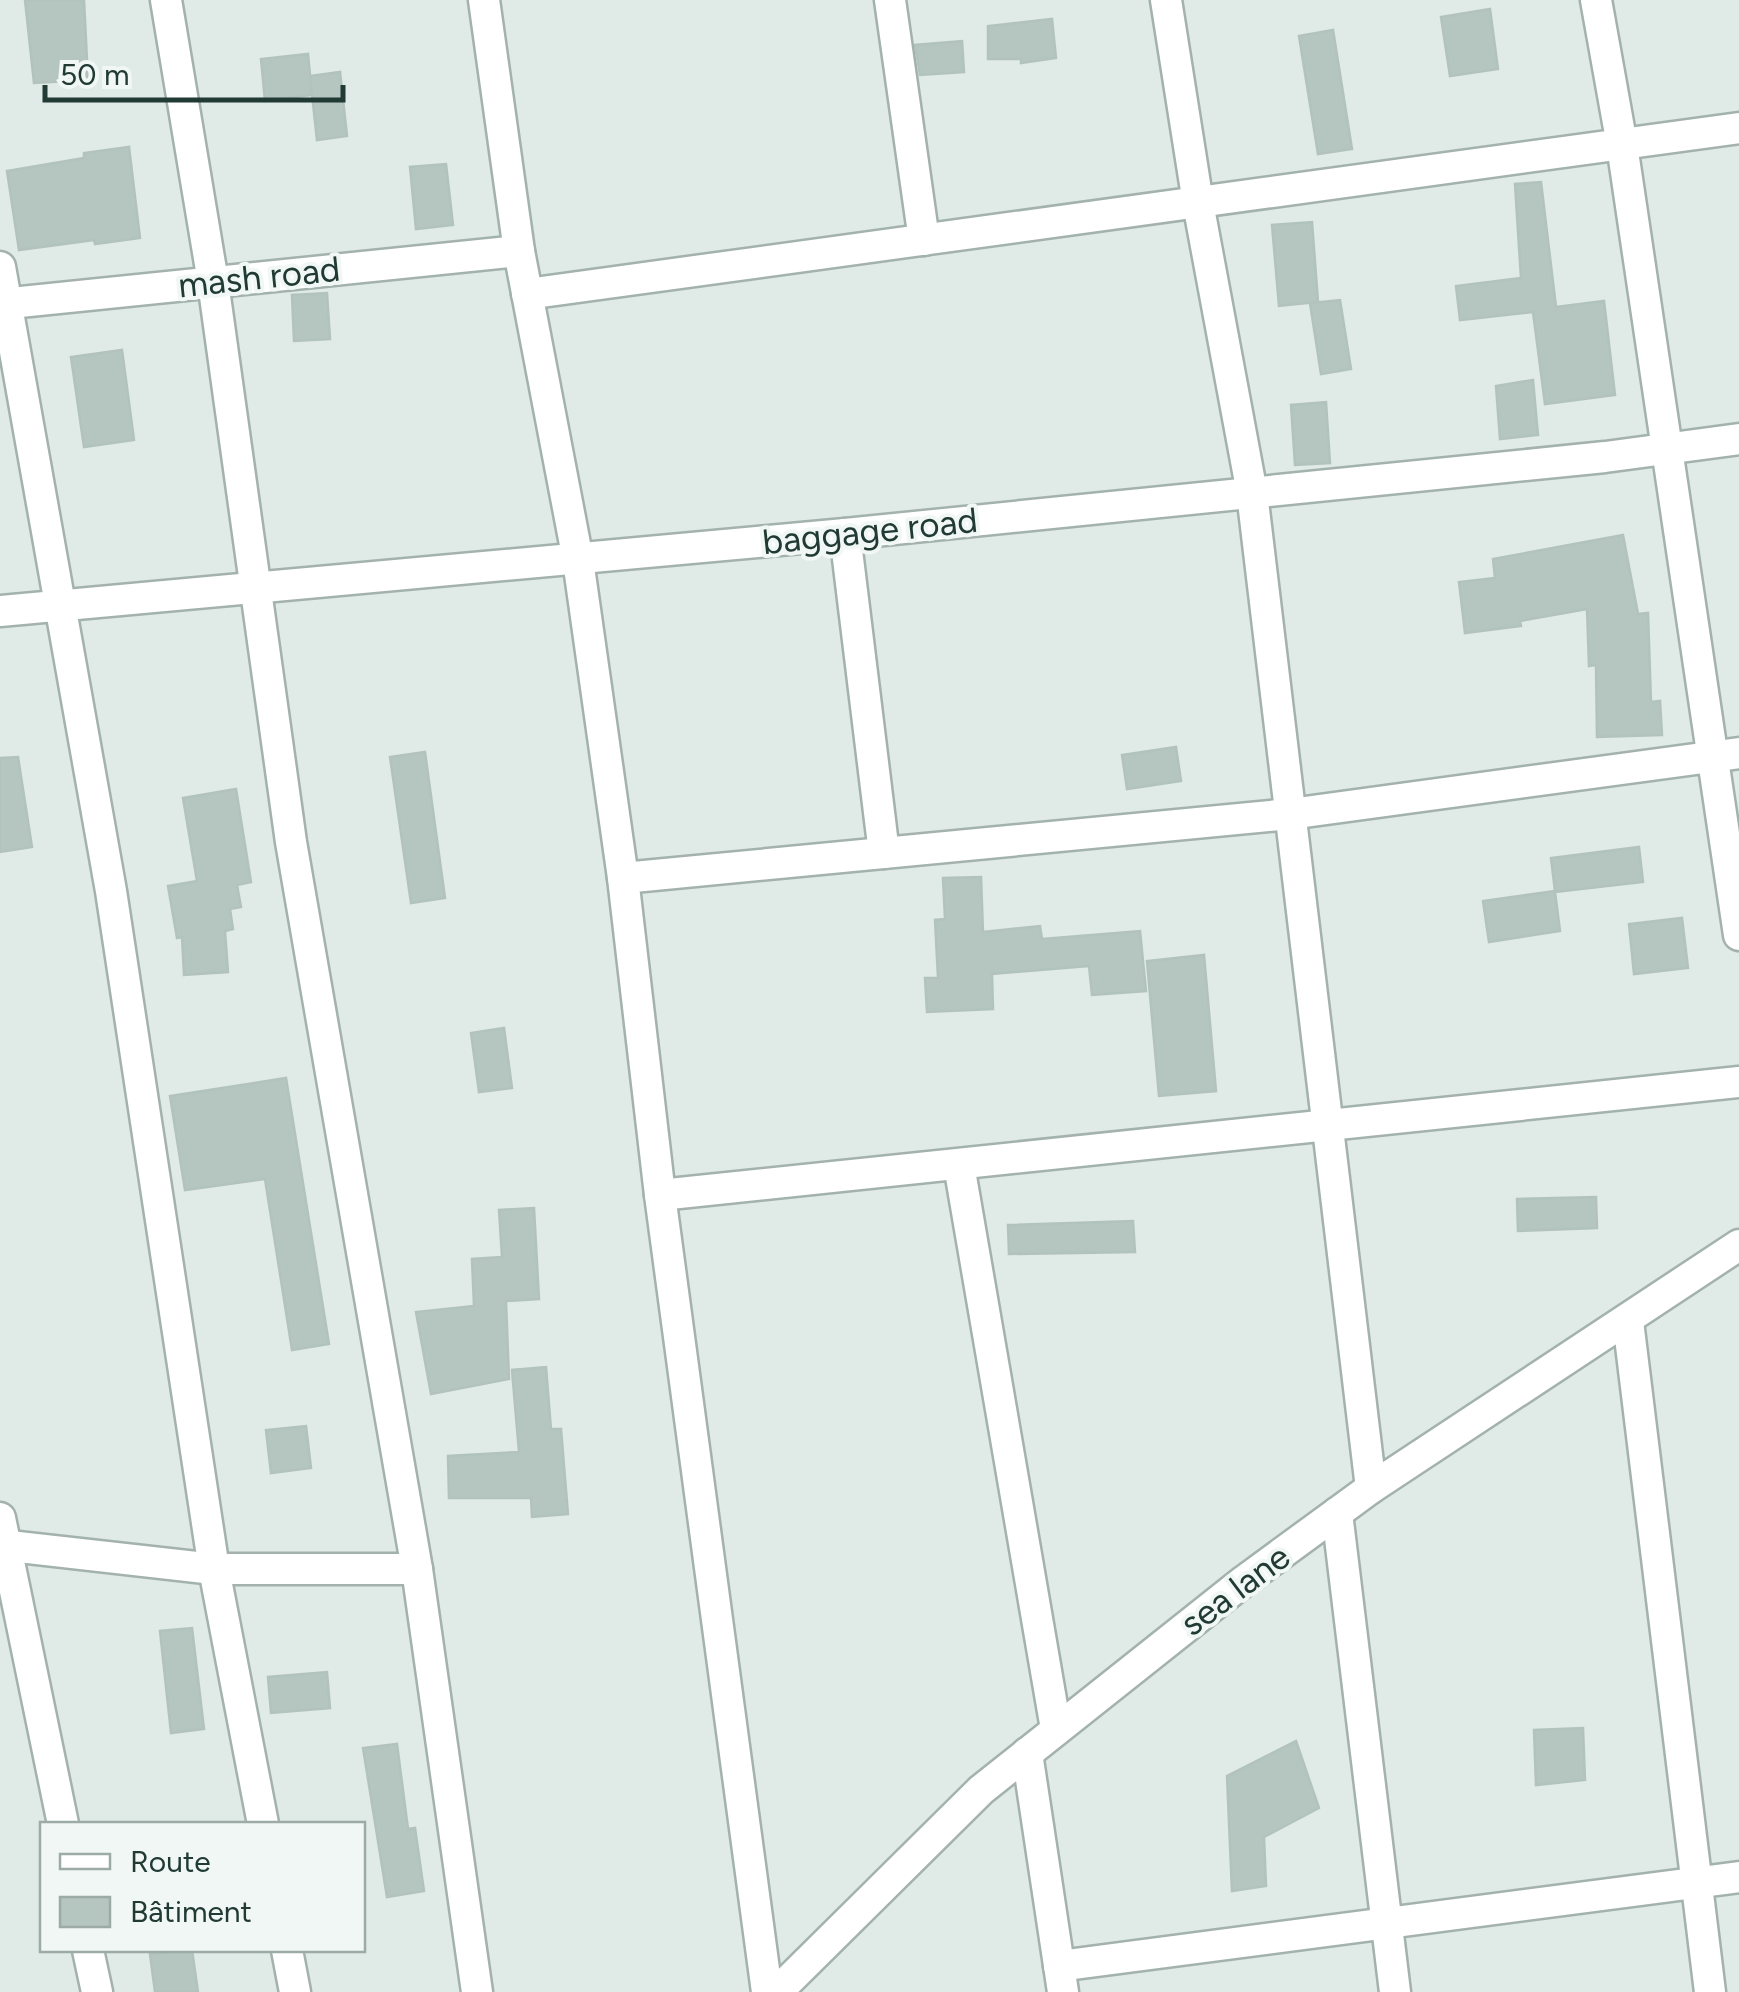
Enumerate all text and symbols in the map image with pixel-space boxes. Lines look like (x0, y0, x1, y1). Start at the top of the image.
scale bar (45, 40, 342, 102)
text: 50 m (60, 56, 129, 93)
street label: mash road (176, 248, 342, 306)
street label: baggage road (760, 499, 980, 563)
street label: sea lane (1172, 1535, 1298, 1645)
legend (40, 1822, 365, 1952)
text: Route (130, 1843, 211, 1880)
text: Bâtiment (130, 1893, 252, 1930)

